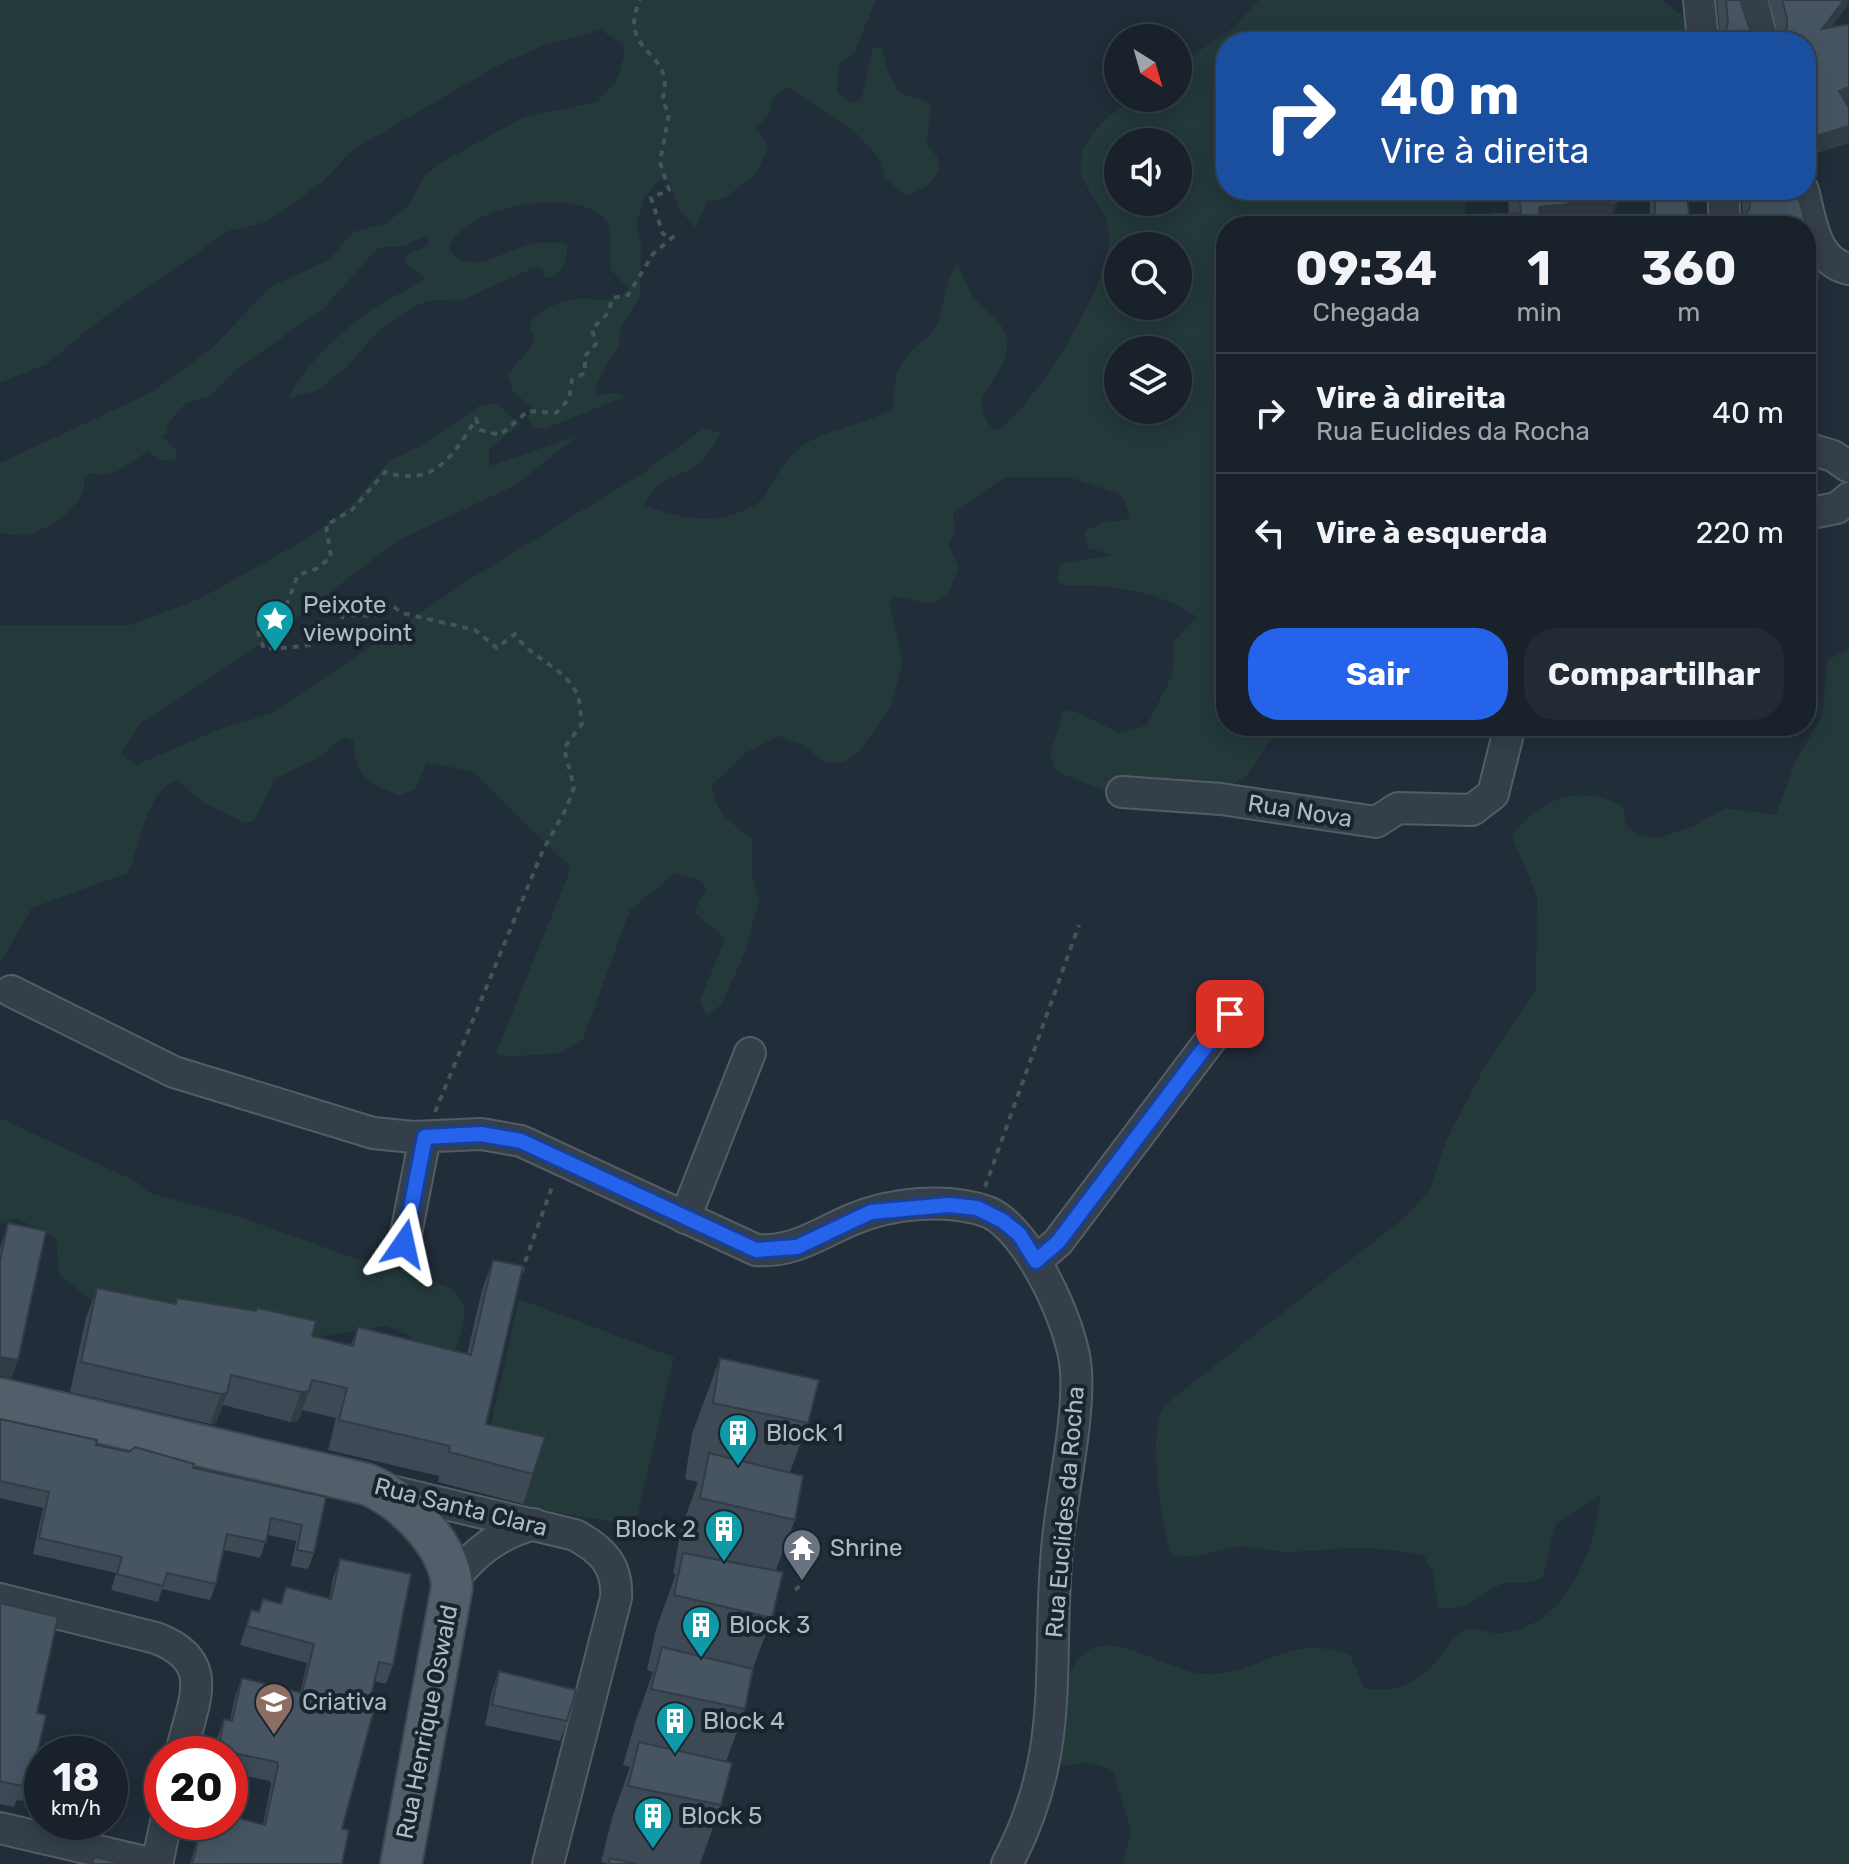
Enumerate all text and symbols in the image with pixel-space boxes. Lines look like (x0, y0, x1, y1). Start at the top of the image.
north arrow (1104, 24, 1192, 112)
map controls (1104, 24, 1192, 424)
text: 40 m (1380, 62, 1520, 128)
icon: right (1248, 64, 1352, 168)
button: sound (1104, 128, 1192, 216)
text: Vire à direita (1380, 129, 1589, 172)
button: search (1104, 232, 1192, 320)
text: 09:34 (1295, 240, 1437, 297)
text: 1 (1527, 240, 1551, 297)
text: 360 (1641, 240, 1737, 297)
text: Chegada (1313, 297, 1420, 328)
text: min (1517, 297, 1562, 328)
text: m (1677, 297, 1700, 328)
button: layers (1104, 336, 1192, 424)
text: Vire à direita (1316, 380, 1506, 416)
icon: right (1248, 391, 1292, 435)
text: 40 m (1712, 395, 1784, 431)
text: Rua Euclides da Rocha (1316, 416, 1590, 447)
icon: left (1248, 511, 1292, 555)
text: Vire à esquerda (1316, 515, 1547, 551)
text: 220 m (1696, 515, 1784, 551)
place label: Peixote viewpoint (303, 591, 412, 647)
place icon: Peixote viewpoint (254, 598, 296, 653)
button: Sair (1248, 628, 1508, 720)
button: Compartilhar (1524, 628, 1784, 720)
street label: Rua Nova (1246, 789, 1354, 833)
pin (1196, 980, 1264, 1048)
icon: arrive (1208, 992, 1252, 1036)
position arrow (362, 1202, 446, 1286)
street label: Rua Euclides da Rocha (1040, 1385, 1090, 1639)
building icon: Block 1 (717, 1412, 759, 1467)
place label: Block 1 (766, 1419, 843, 1447)
street label: Rua Santa Clara (371, 1472, 551, 1542)
building icon: Block 2 (703, 1508, 745, 1563)
place label: Block 2 (615, 1515, 696, 1543)
temple icon: Shrine (781, 1527, 823, 1582)
place label: Shrine (830, 1534, 902, 1562)
street label: Rua Henrique Oswald (391, 1603, 463, 1841)
building icon: Block 3 (680, 1604, 722, 1659)
place label: Block 3 (729, 1611, 810, 1639)
school or university icon: Criativa (253, 1681, 295, 1736)
place label: Criativa (302, 1688, 387, 1716)
building icon: Block 4 (654, 1700, 696, 1755)
place label: Block 4 (703, 1707, 785, 1735)
speed limit sign: 20 (144, 1736, 248, 1840)
text: 18 (53, 1754, 99, 1801)
building icon: Block 5 (632, 1795, 674, 1850)
text: km/h (51, 1796, 101, 1820)
place label: Block 5 (681, 1802, 762, 1830)

